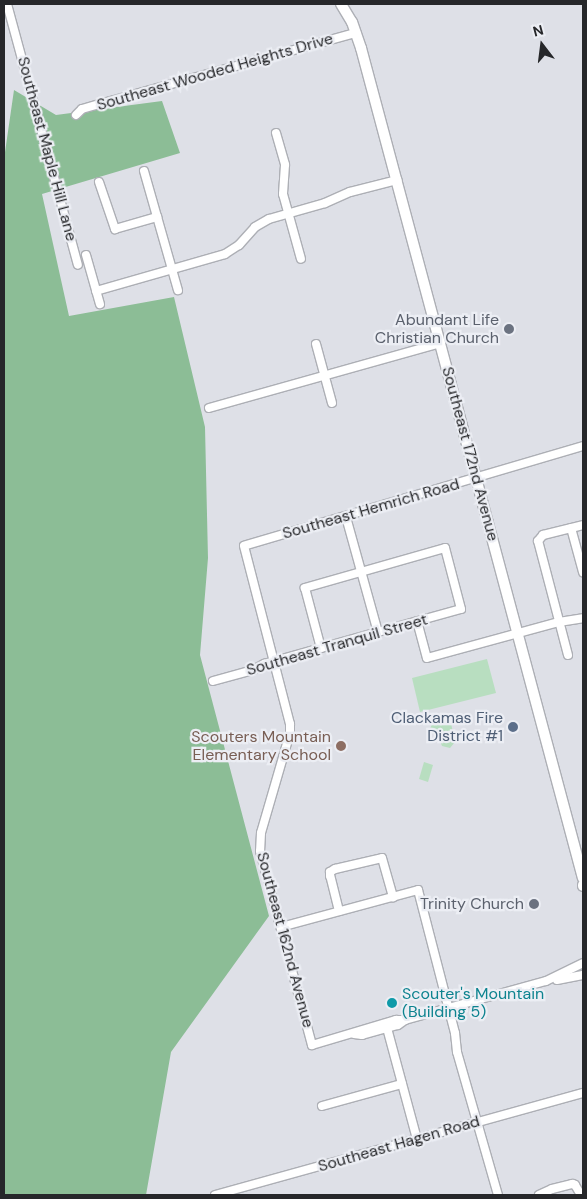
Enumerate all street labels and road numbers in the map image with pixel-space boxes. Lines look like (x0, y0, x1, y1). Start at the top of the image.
street label: Southeast Wooded Heights Drive (95, 29, 335, 115)
street label: Southeast Maple Hill Lane (13, 55, 81, 243)
street label: Southeast 172nd Avenue (437, 365, 503, 543)
street label: Southeast Hemrich Road (280, 475, 462, 543)
street label: Southeast Tranquil Street (244, 610, 430, 680)
street label: Southeast 162nd Avenue (252, 850, 318, 1030)
street label: Southeast Hagen Road (316, 1112, 482, 1176)

